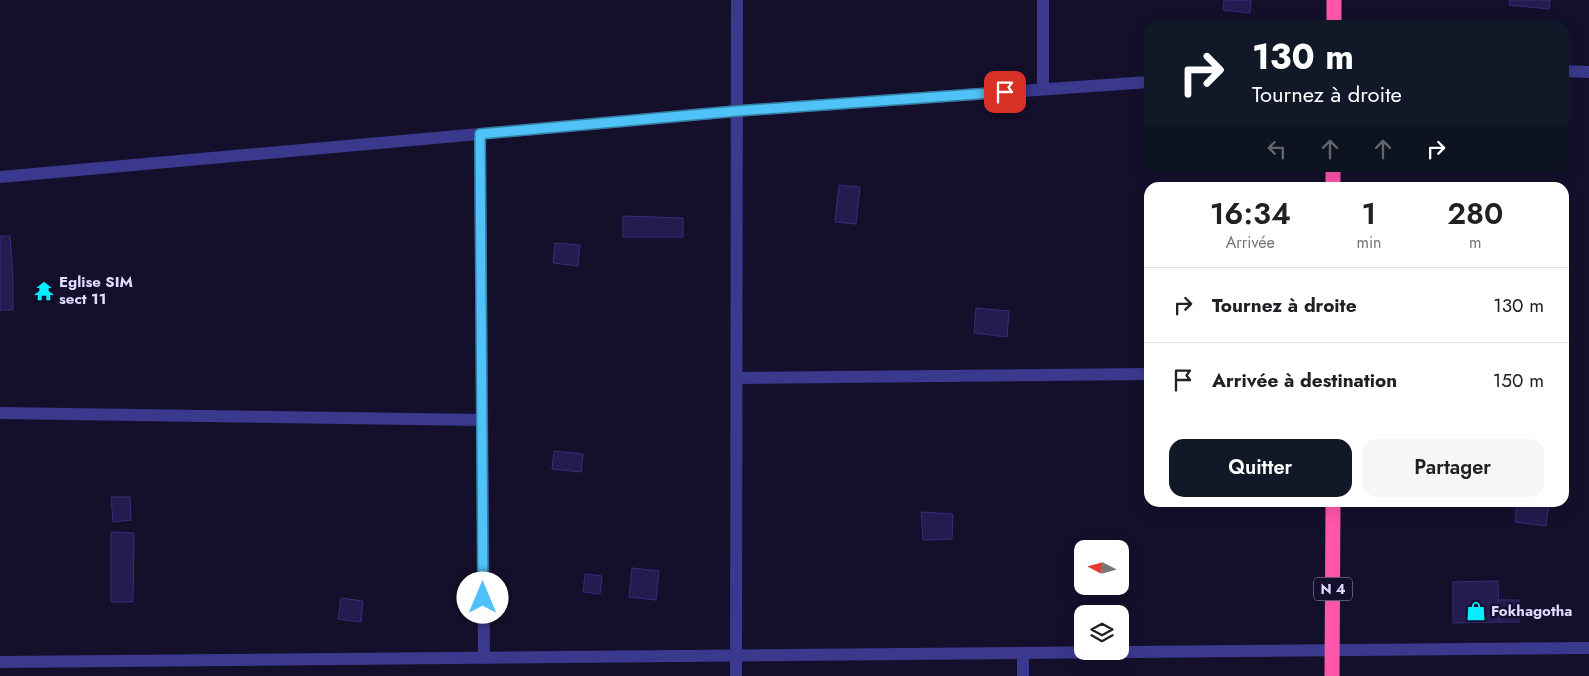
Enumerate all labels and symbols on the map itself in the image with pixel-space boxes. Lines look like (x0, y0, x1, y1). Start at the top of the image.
pin (984, 71, 1026, 113)
place label: Eglise SIM sect 11 (59, 271, 133, 310)
temple icon: Eglise SIM sect 11 (33, 280, 55, 302)
north arrow (1074, 540, 1129, 595)
position arrow (456, 571, 508, 623)
road number: N 4 (1314, 578, 1352, 600)
shop icon: Fokhagotha (1465, 600, 1487, 622)
place label: Fokhagotha (1491, 600, 1572, 622)

